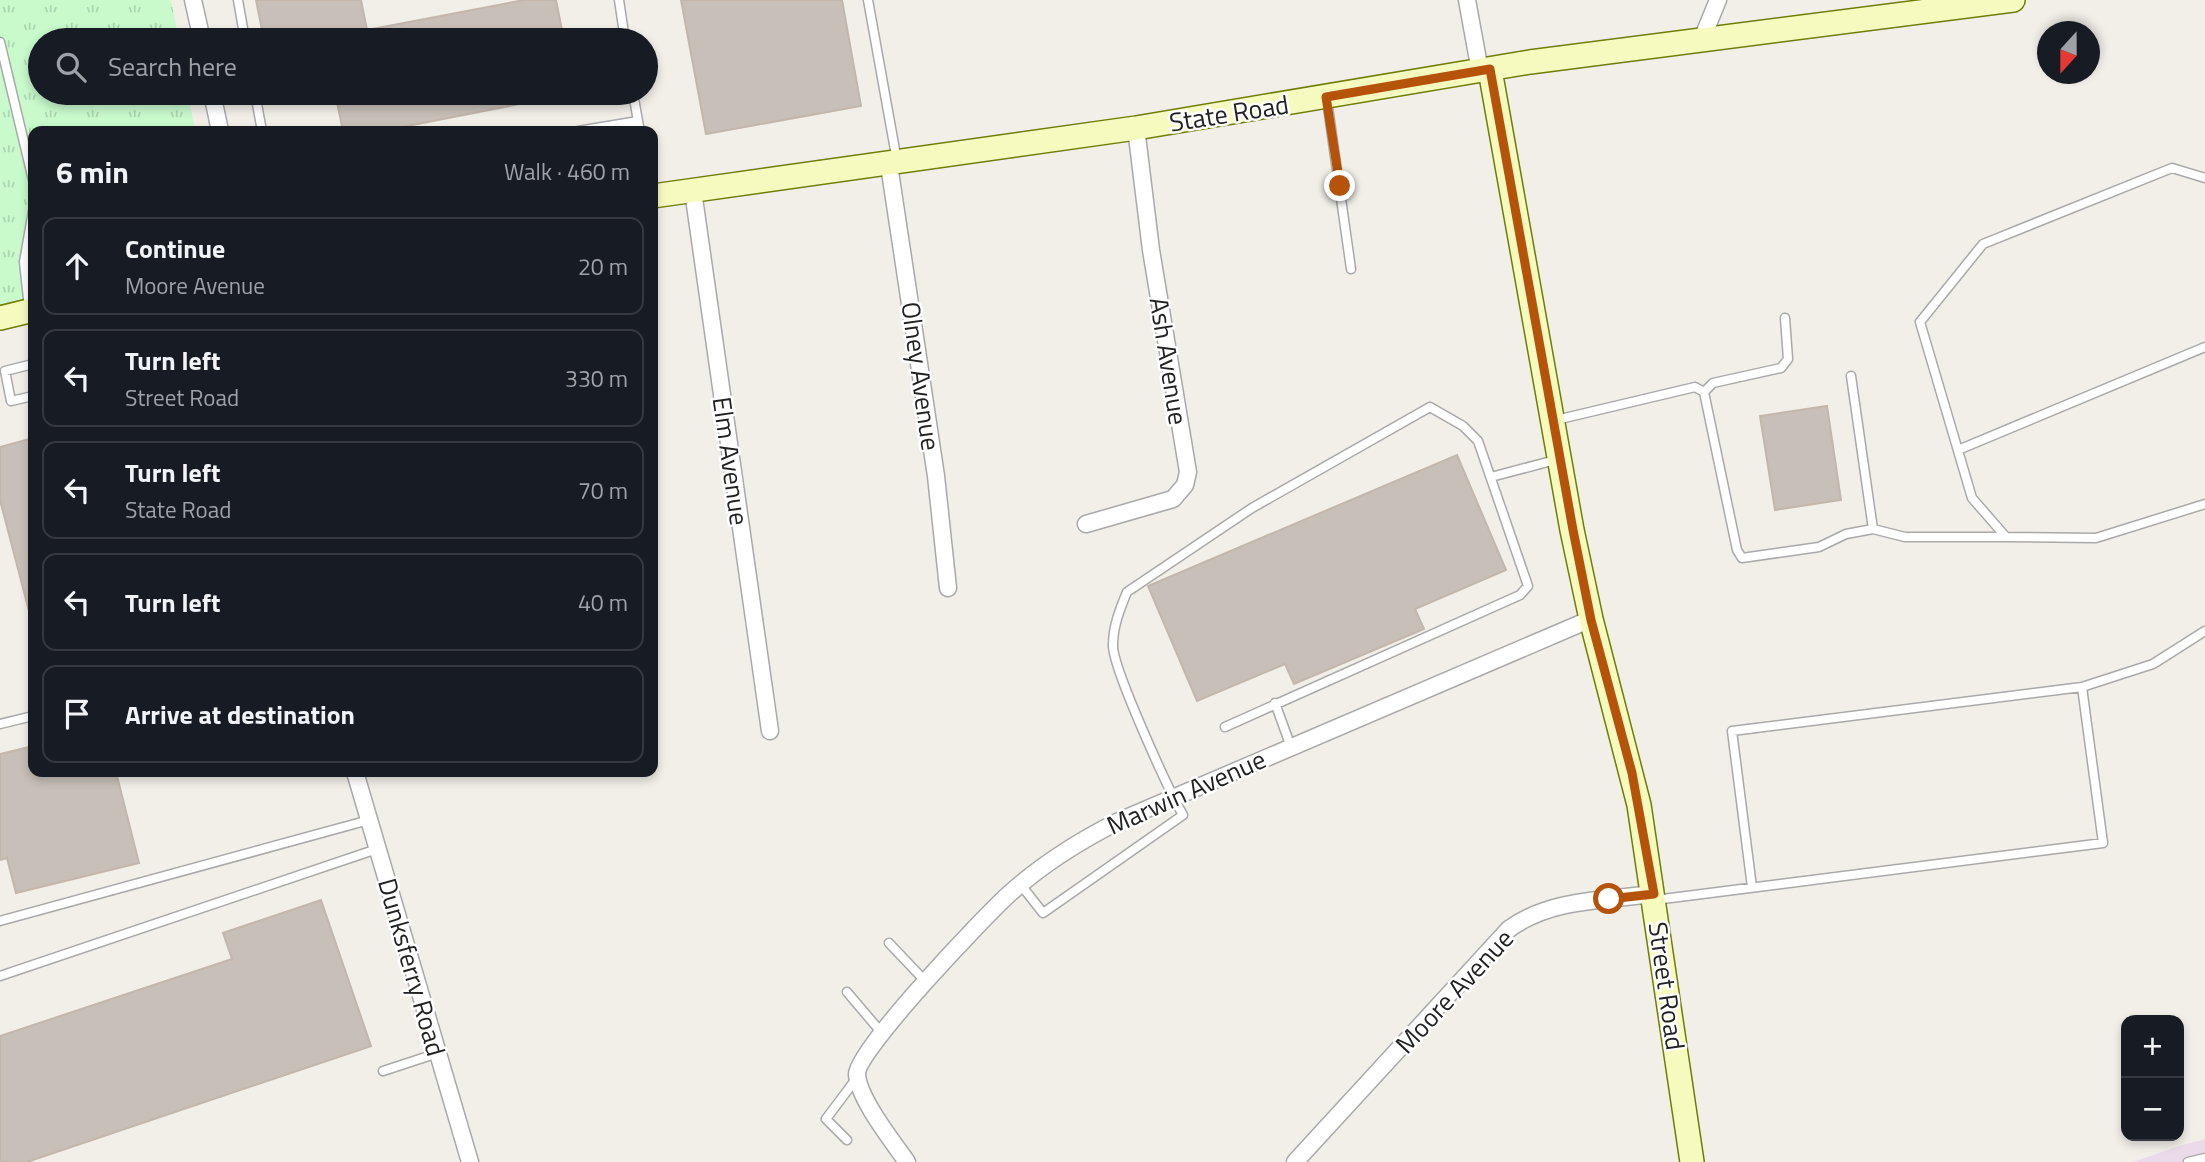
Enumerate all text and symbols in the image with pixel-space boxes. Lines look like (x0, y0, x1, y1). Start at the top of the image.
north arrow (2037, 21, 2100, 84)
search box (28, 28, 658, 105)
text: Search here (108, 47, 237, 86)
icon: search (52, 48, 90, 86)
street label: State Road (1167, 84, 1291, 142)
text: 6 min (56, 149, 129, 195)
text: Walk · 460 m (504, 154, 630, 189)
route end (1324, 170, 1355, 201)
text: Continue (125, 229, 225, 268)
icon: ahead (58, 247, 96, 285)
text: 20 m (578, 249, 628, 284)
text: Moore Avenue (125, 268, 265, 303)
street label: Ash Avenue (1140, 294, 1198, 428)
street label: Olney Avenue (891, 299, 951, 453)
text: Turn left (125, 341, 220, 380)
icon: left (58, 359, 96, 397)
text: 330 m (565, 361, 628, 396)
text: Street Road (125, 380, 239, 415)
street label: Elm Avenue (703, 394, 759, 528)
text: Turn left (125, 453, 220, 492)
icon: left (58, 471, 96, 509)
text: 70 m (578, 473, 628, 508)
text: State Road (125, 492, 231, 527)
icon: left (58, 583, 96, 621)
text: Turn left (125, 583, 220, 622)
text: 40 m (578, 585, 628, 620)
icon: arrive (58, 695, 96, 733)
text: Arrive at destination (125, 695, 355, 734)
street label: Marwin Avenue (1100, 740, 1272, 844)
street label: Dunksferry Road (368, 874, 456, 1060)
route start (1593, 883, 1624, 914)
street label: Street Road (1639, 919, 1695, 1053)
street label: Moore Avenue (1386, 920, 1522, 1062)
map controls (2121, 1015, 2184, 1141)
button: + (2121, 1015, 2184, 1078)
button: − (2121, 1078, 2184, 1141)

